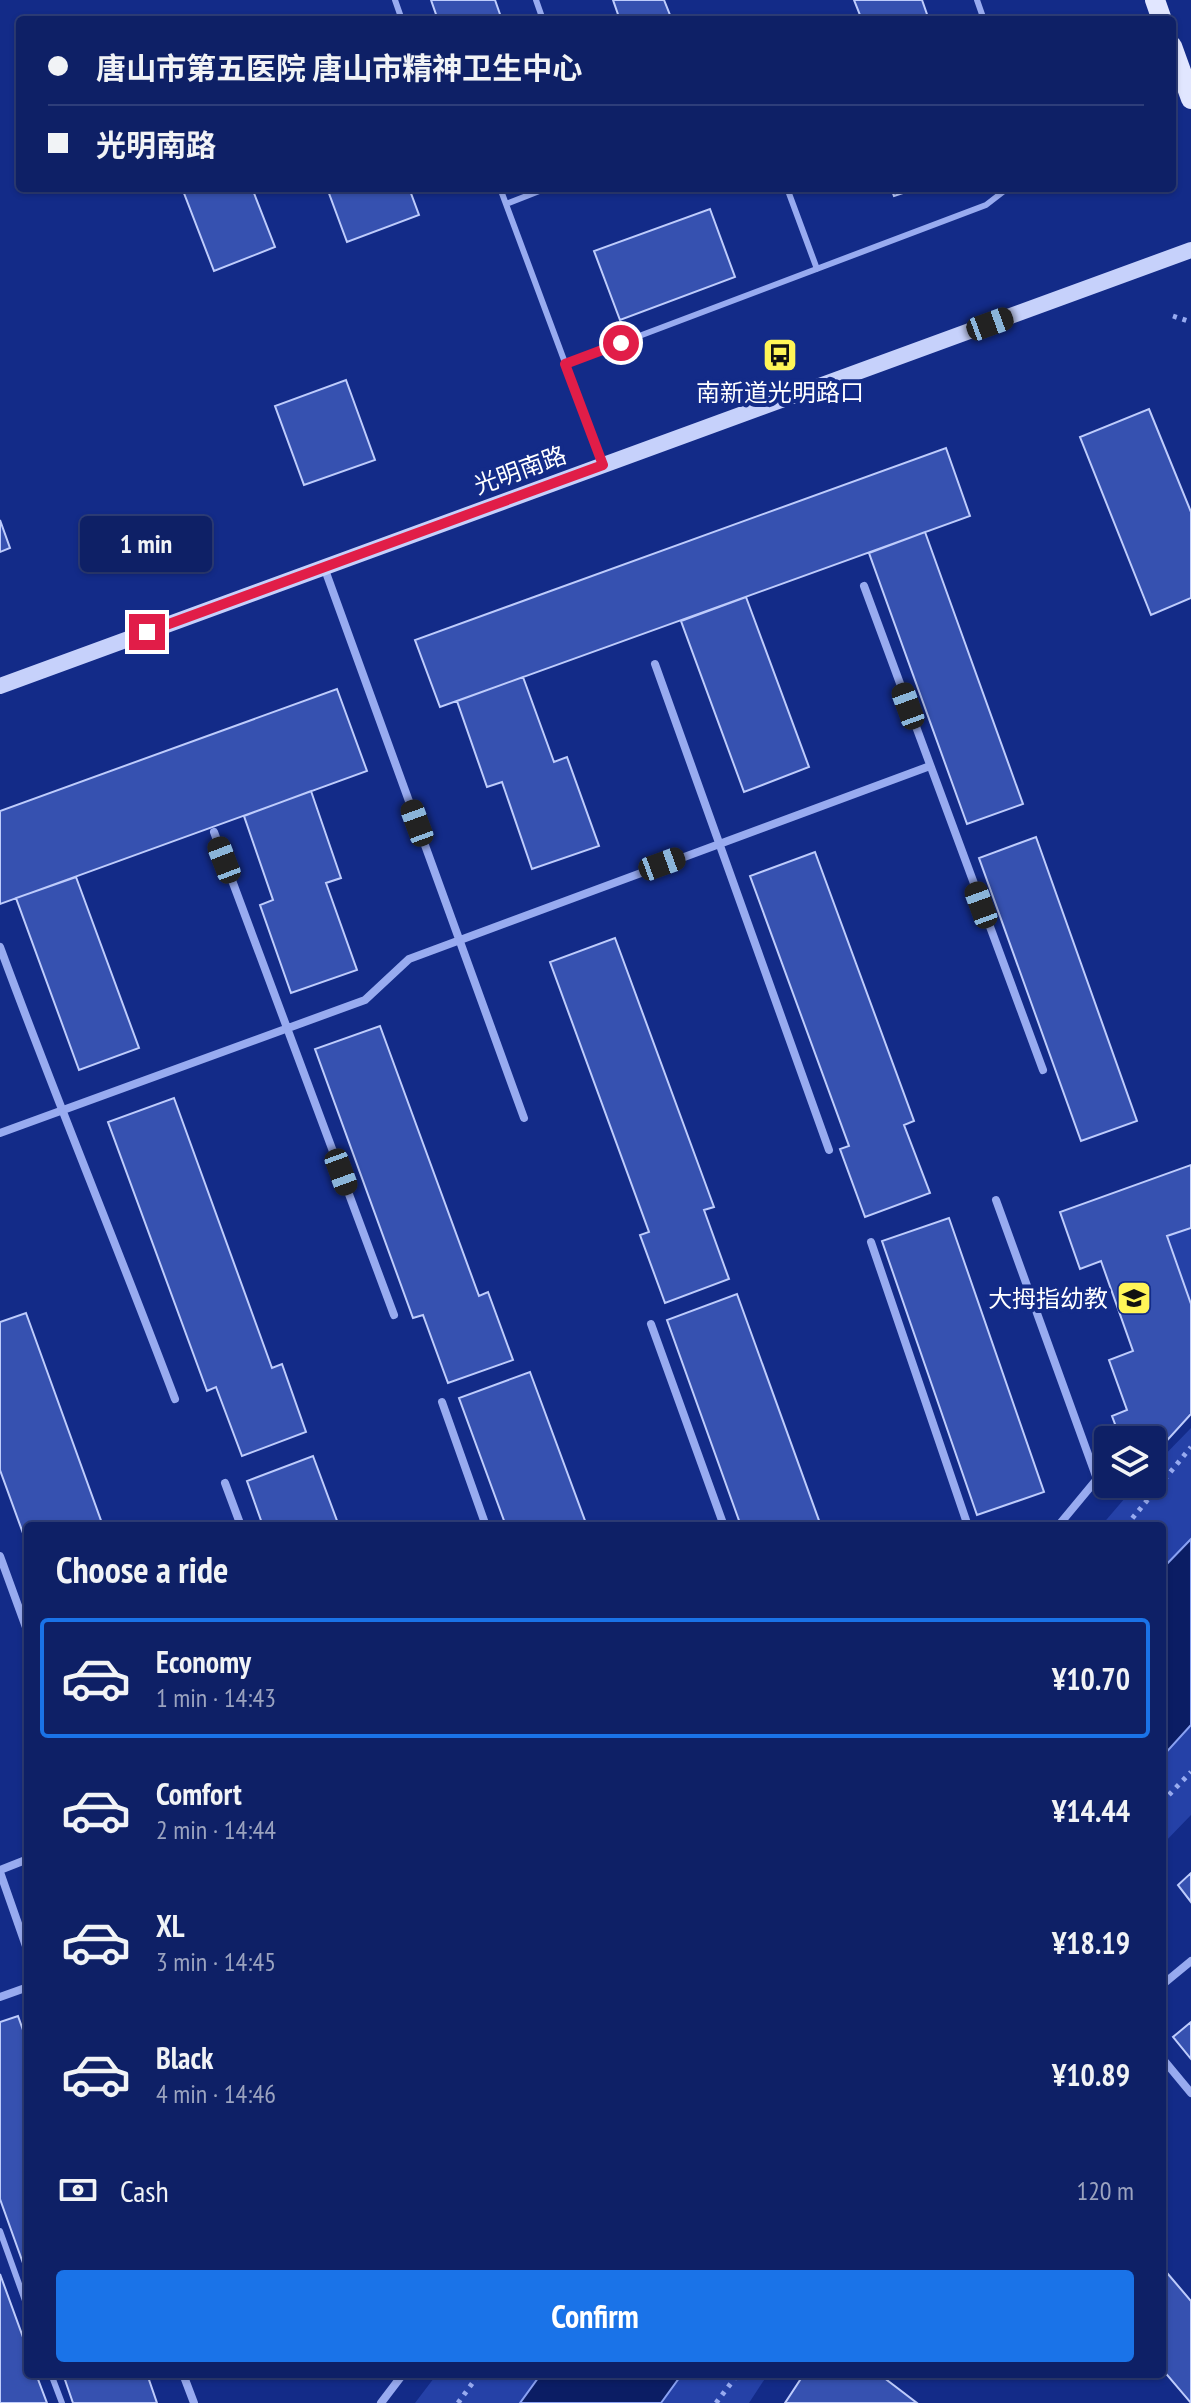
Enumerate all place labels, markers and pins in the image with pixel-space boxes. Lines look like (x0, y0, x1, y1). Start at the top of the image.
bus stop icon: 南新道光明路口 (761, 336, 799, 374)
place label: 南新道光明路口 (696, 377, 864, 408)
school or university icon: 大拇指幼教 (1115, 1279, 1153, 1317)
place label: 大拇指幼教 (988, 1283, 1108, 1314)

